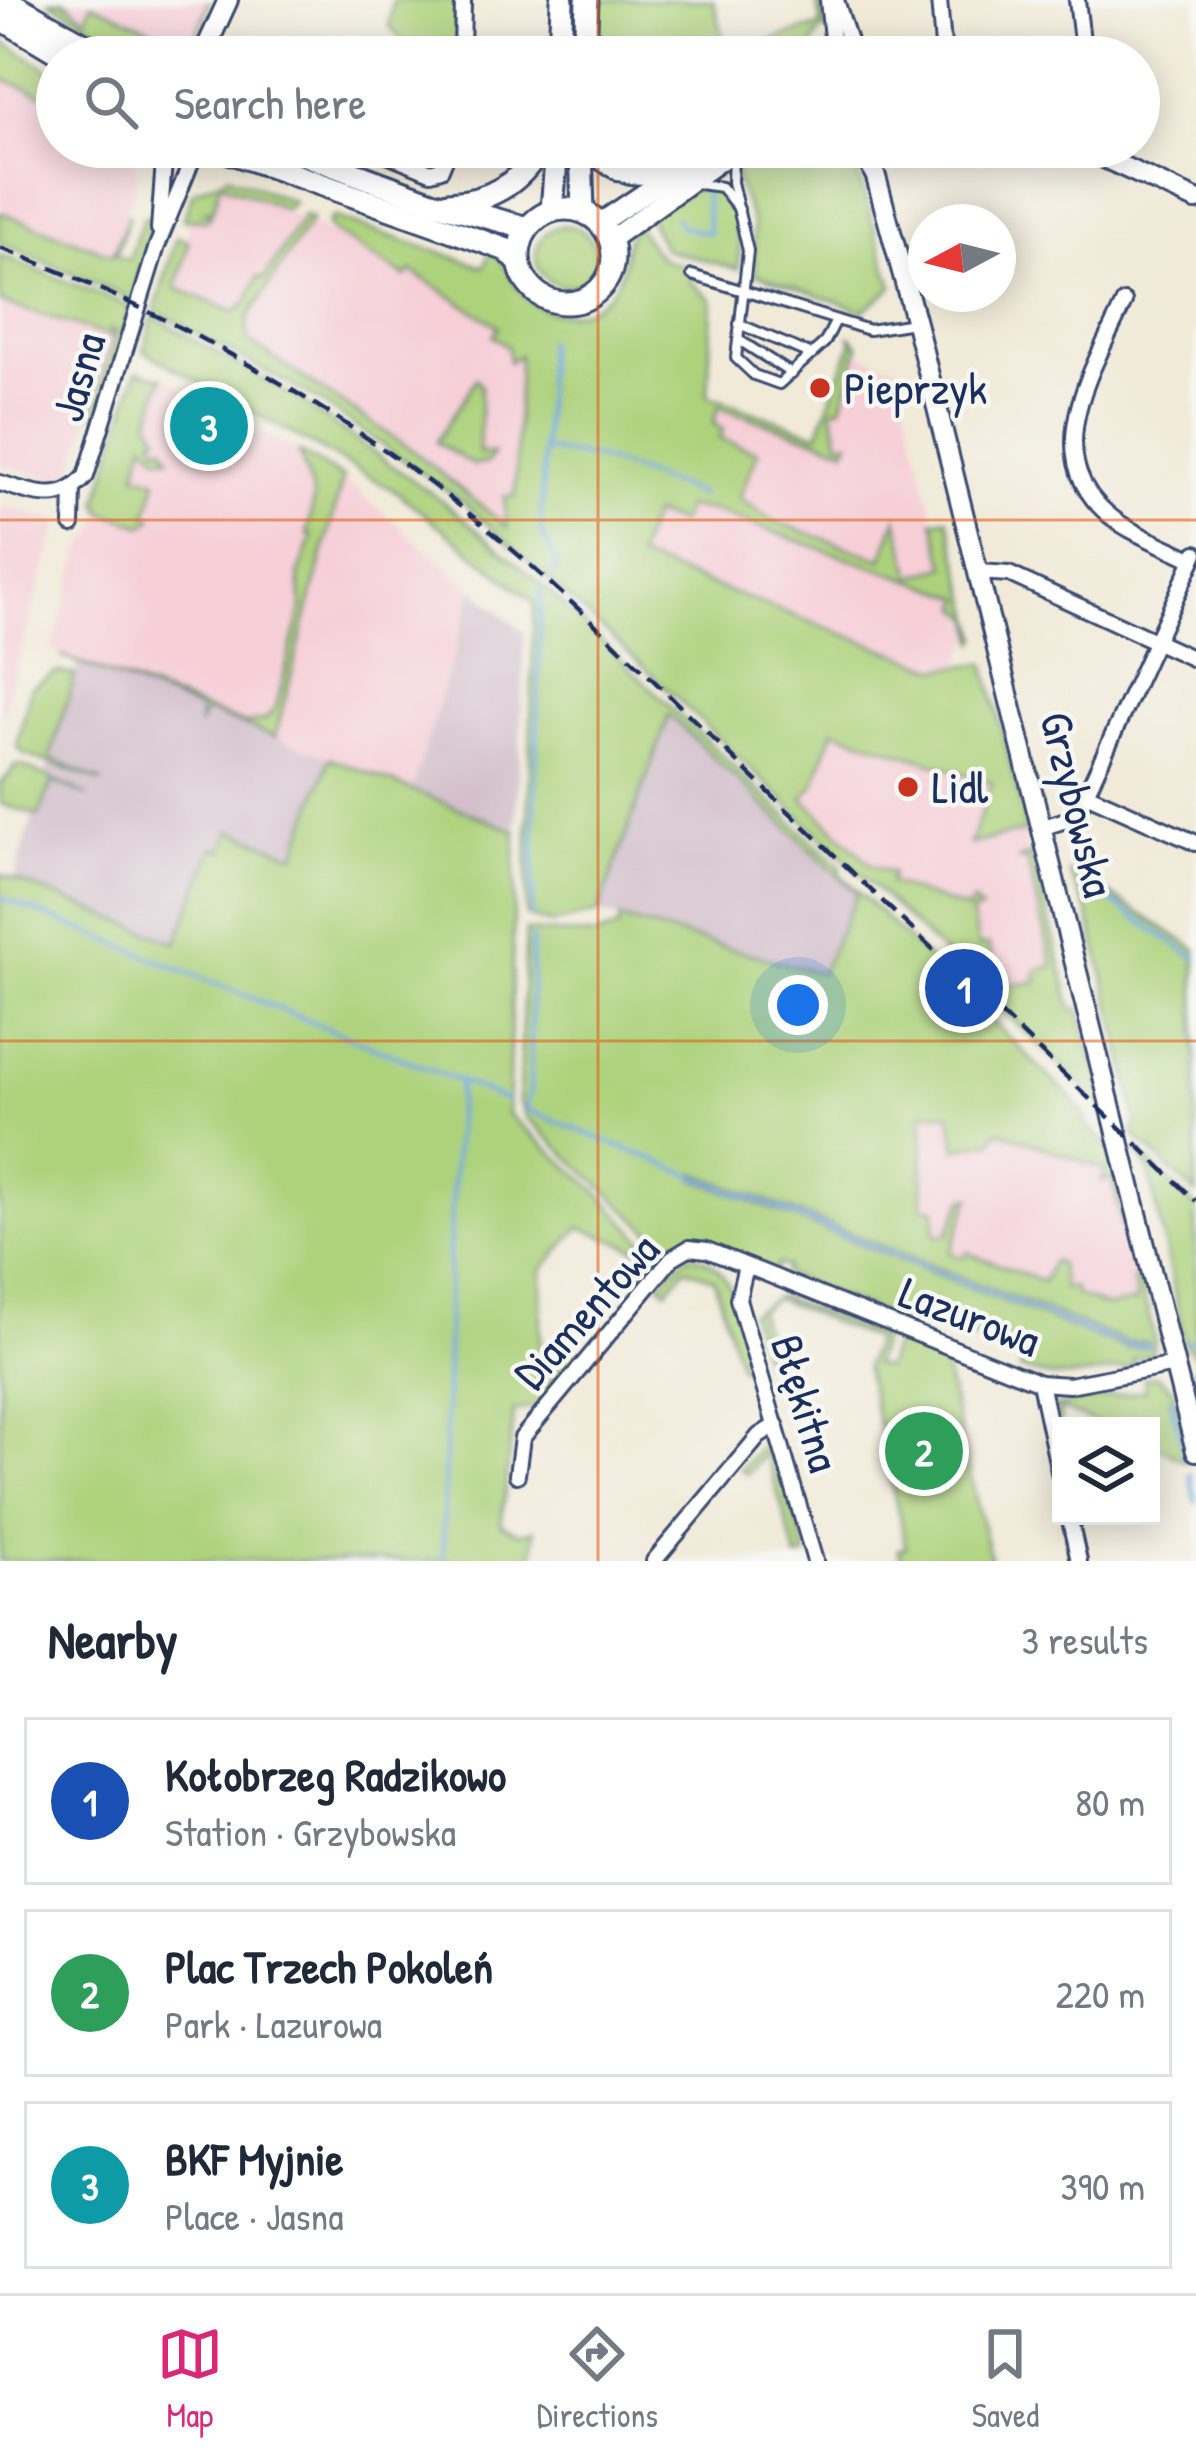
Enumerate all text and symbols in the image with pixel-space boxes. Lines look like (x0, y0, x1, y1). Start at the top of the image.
search box (36, 36, 1160, 168)
icon: search (78, 69, 144, 135)
text: Search here (174, 72, 366, 133)
north arrow (908, 204, 1016, 312)
street label: Jasna (36, 325, 119, 428)
place label: Pieprzyk (844, 357, 987, 418)
marker: Pieprzyk (807, 375, 833, 401)
pin: 3 (170, 381, 248, 471)
street label: Grzybowska (1026, 705, 1131, 903)
place label: Lidl (932, 756, 988, 817)
marker: Lidl (895, 774, 921, 800)
pin: 1 (925, 943, 1003, 1033)
your location (768, 975, 828, 1035)
street label: Diamentowa (499, 1220, 672, 1402)
street label: Lazurowa (891, 1261, 1049, 1370)
street label: Błękitna (757, 1327, 856, 1479)
pin: 2 (885, 1406, 963, 1496)
map controls (1052, 1417, 1160, 1525)
button: layers (1052, 1417, 1160, 1525)
text: Nearby (48, 1605, 178, 1674)
text: 3 results (1022, 1613, 1148, 1666)
text: Kołobrzeg Radzikowo (165, 1744, 506, 1805)
text: 1 (83, 1775, 97, 1828)
text: 80 m (1075, 1775, 1145, 1828)
text: Station · Grzybowska (165, 1805, 456, 1858)
text: Plac Trzech Pokoleń (165, 1936, 493, 1997)
text: 2 (81, 1967, 99, 2020)
text: 220 m (1056, 1967, 1145, 2020)
text: Park · Lazurowa (165, 1997, 382, 2050)
text: BKF Myjnie (165, 2128, 343, 2189)
text: 3 (81, 2159, 99, 2212)
text: 390 m (1060, 2159, 1145, 2212)
text: Place · Jasna (165, 2189, 343, 2242)
tab: Map (157, 2321, 223, 2437)
tab: Directions (537, 2321, 658, 2437)
tab: Saved (972, 2321, 1039, 2437)

